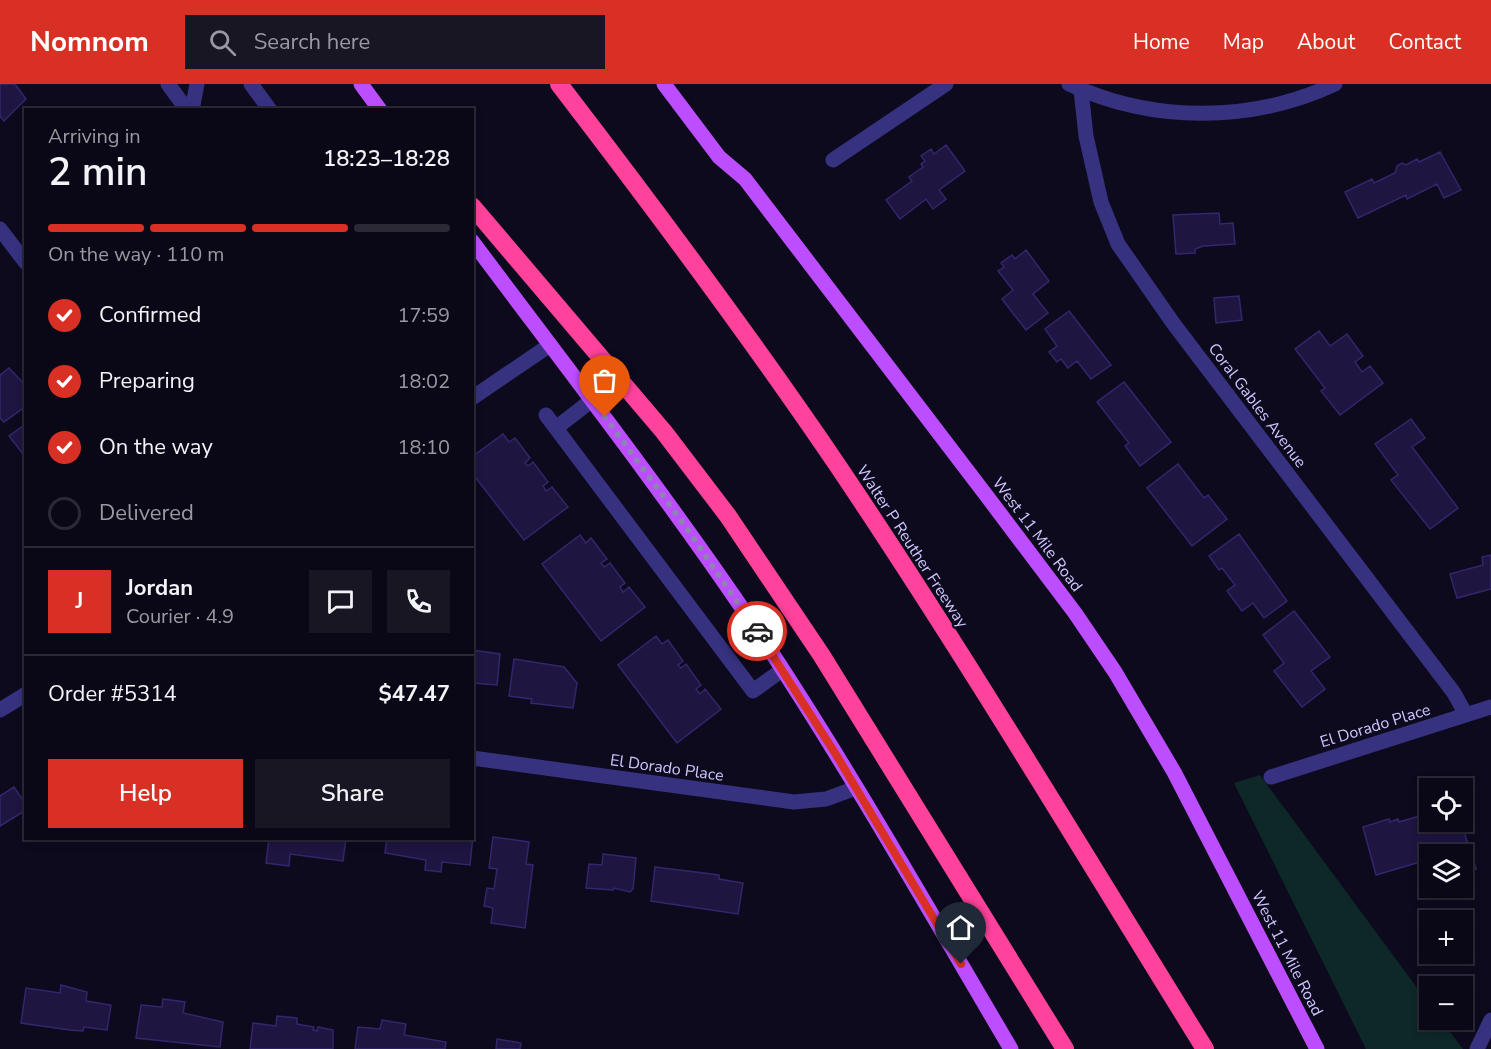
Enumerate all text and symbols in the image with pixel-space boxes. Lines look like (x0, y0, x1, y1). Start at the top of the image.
search box (185, 15, 605, 69)
text: Nomnom (30, 23, 149, 61)
icon: search (206, 26, 239, 59)
text: Search here (254, 27, 370, 57)
text: Home (1133, 28, 1190, 56)
text: Map (1223, 28, 1264, 56)
text: About (1297, 28, 1355, 56)
text: Contact (1388, 28, 1461, 56)
text: Arriving in (48, 123, 141, 150)
text: 18:23–18:28 (323, 144, 450, 174)
text: 2 min (48, 146, 147, 199)
text: On the way · 110 m (48, 241, 224, 268)
icon: check (48, 299, 81, 332)
text: Confirmed (99, 300, 201, 330)
text: 17:59 (397, 302, 450, 329)
street label: Coral Gables Avenue (1203, 339, 1311, 472)
pin (579, 355, 630, 417)
icon: bag (588, 364, 621, 397)
icon: check (48, 365, 81, 398)
text: Preparing (99, 366, 195, 396)
text: 18:02 (397, 368, 450, 395)
icon: check (48, 431, 81, 464)
text: On the way (99, 432, 213, 462)
text: 18:10 (397, 434, 450, 461)
street label: Walter P Reuther Freeway (851, 461, 974, 633)
street label: West 11 Mile Road (987, 473, 1087, 596)
text: Delivered (99, 498, 194, 528)
button: chat (309, 570, 372, 633)
button: phone (387, 570, 450, 633)
text: Jordan (126, 573, 193, 603)
text: J (76, 586, 83, 616)
courier (727, 601, 787, 661)
text: Courier · 4.9 (126, 603, 234, 630)
icon: car (741, 615, 774, 648)
text: Order #5314 (48, 679, 177, 709)
text: $47.47 (379, 679, 450, 709)
street label: El Dorado Place (1317, 699, 1433, 753)
street label: El Dorado Place (609, 749, 725, 787)
button: Help (48, 759, 243, 828)
button: Share (255, 759, 450, 828)
map controls (1419, 778, 1473, 1030)
button: locate (1419, 778, 1473, 832)
button: layers (1419, 844, 1473, 898)
street label: West 11 Mile Road (1246, 887, 1328, 1020)
pin (935, 902, 986, 964)
button: + (1419, 910, 1473, 964)
icon: home (944, 911, 977, 944)
button: − (1419, 976, 1473, 1030)

